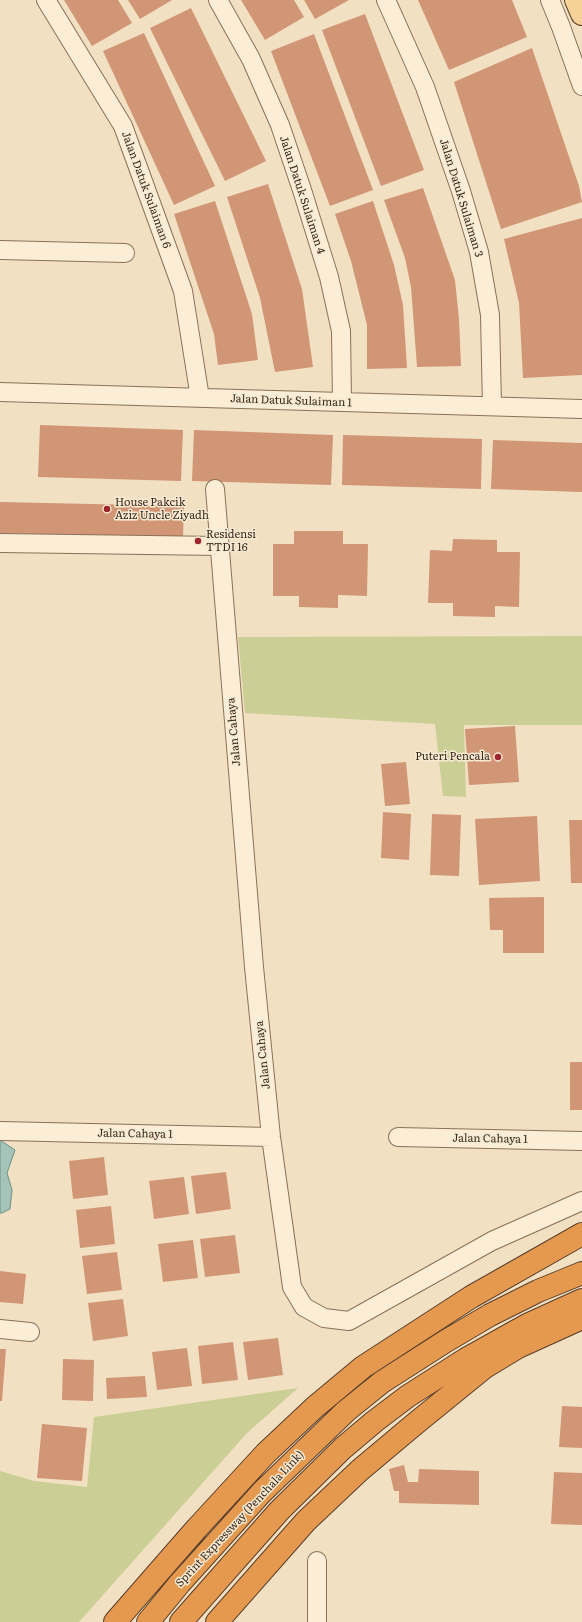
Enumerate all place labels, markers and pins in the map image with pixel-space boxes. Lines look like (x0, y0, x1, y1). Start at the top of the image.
place label: House Pakcik Aziz Uncle Ziyadh (115, 496, 209, 522)
marker: House Pakcik Aziz Uncle Ziyadh (102, 504, 112, 514)
place label: Residensi TTDI 16 (206, 528, 256, 554)
marker: Residensi TTDI 16 (193, 536, 203, 546)
place label: Puteri Pencala (415, 750, 490, 764)
marker: Puteri Pencala (493, 752, 503, 762)

